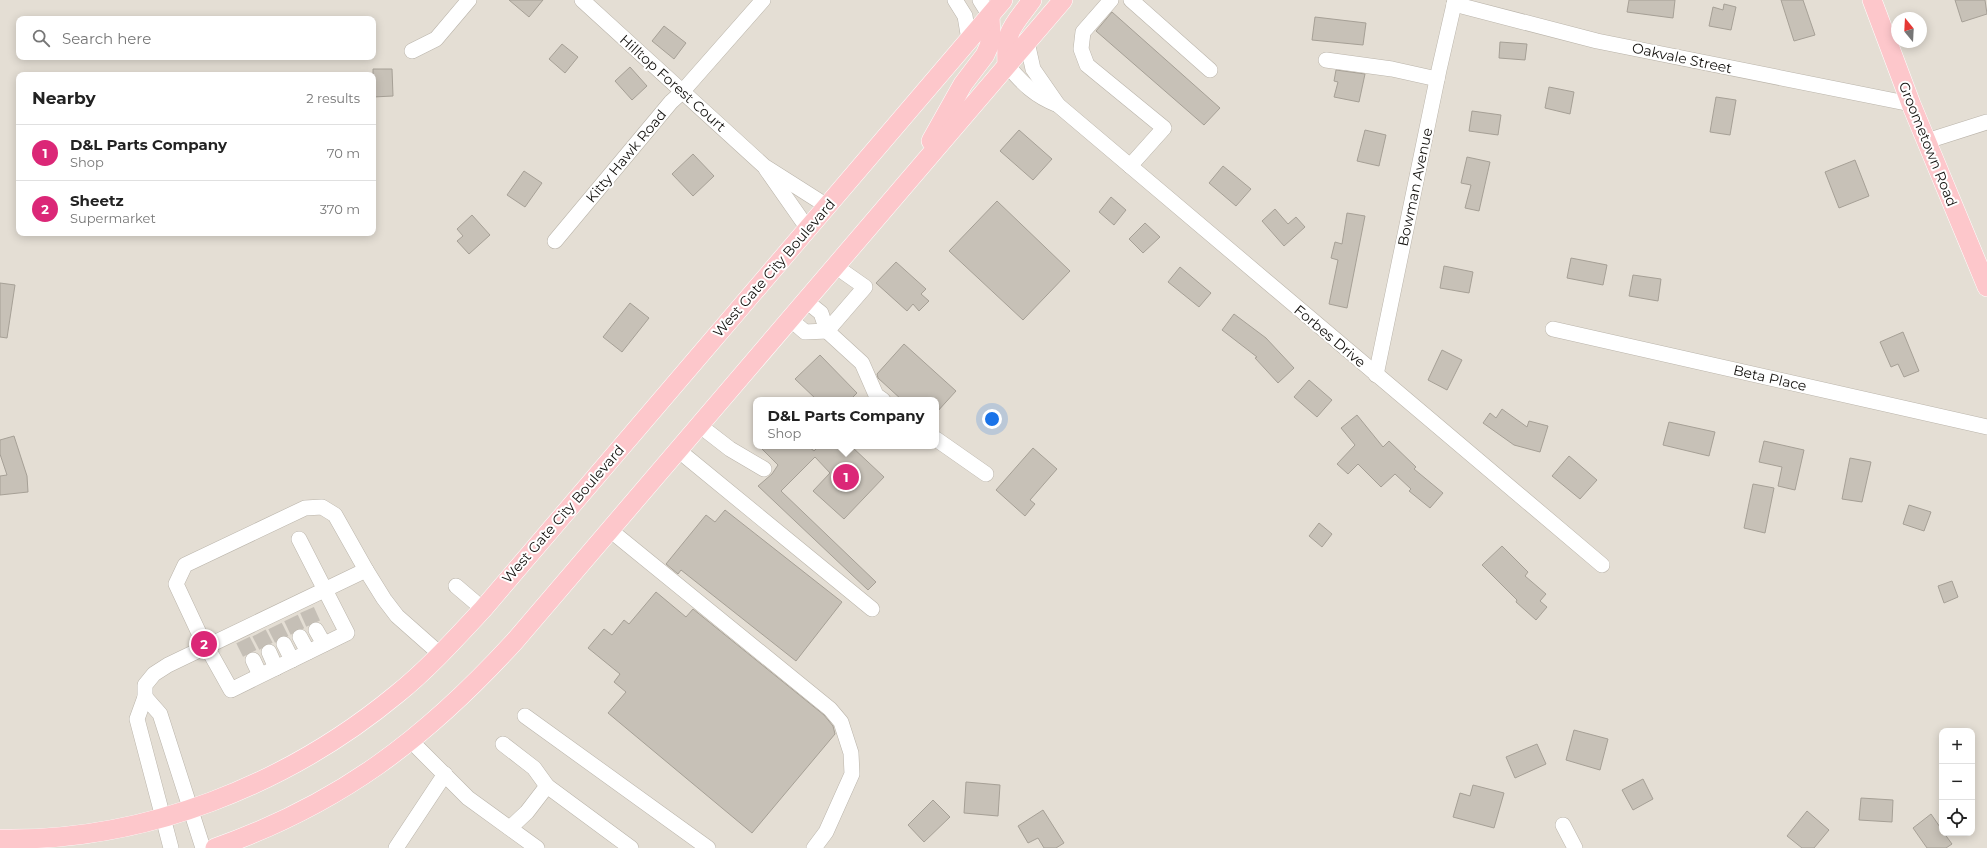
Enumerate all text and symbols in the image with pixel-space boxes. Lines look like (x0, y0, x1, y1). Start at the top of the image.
north arrow (1891, 12, 1927, 48)
search box (16, 16, 376, 60)
icon: search (30, 27, 52, 49)
text: Search here (62, 29, 151, 48)
street label: Hilltop Forest Court (616, 31, 730, 136)
street label: Oakvale Street (1630, 39, 1734, 77)
street label: Groometown Road (1895, 79, 1961, 209)
text: Nearby (32, 88, 96, 108)
text: 2 results (306, 90, 360, 106)
street label: Kitty Hawk Road (582, 106, 670, 206)
street label: Bowman Avenue (1394, 126, 1436, 248)
text: D&L Parts Company (70, 135, 227, 154)
text: 1 (42, 145, 48, 161)
text: 70 m (327, 145, 360, 161)
text: Shop (70, 154, 104, 170)
text: Sheetz (70, 191, 124, 210)
street label: West Gate City Boulevard (709, 195, 839, 341)
text: 2 (41, 201, 49, 217)
text: 370 m (320, 201, 360, 217)
text: Supermarket (70, 210, 156, 226)
street label: Forbes Drive (1291, 301, 1369, 371)
street label: Beta Place (1732, 361, 1808, 395)
popup (753, 397, 939, 449)
text: D&L Parts Company (768, 406, 924, 425)
your location (982, 409, 1002, 429)
text: Shop (768, 425, 801, 441)
street label: West Gate City Boulevard (498, 441, 628, 587)
pin: 1 (833, 462, 859, 492)
pin: 2 (191, 629, 217, 659)
map controls (1939, 728, 1975, 836)
button: + (1939, 728, 1975, 764)
button: − (1939, 764, 1975, 800)
button: locate (1939, 800, 1975, 836)

